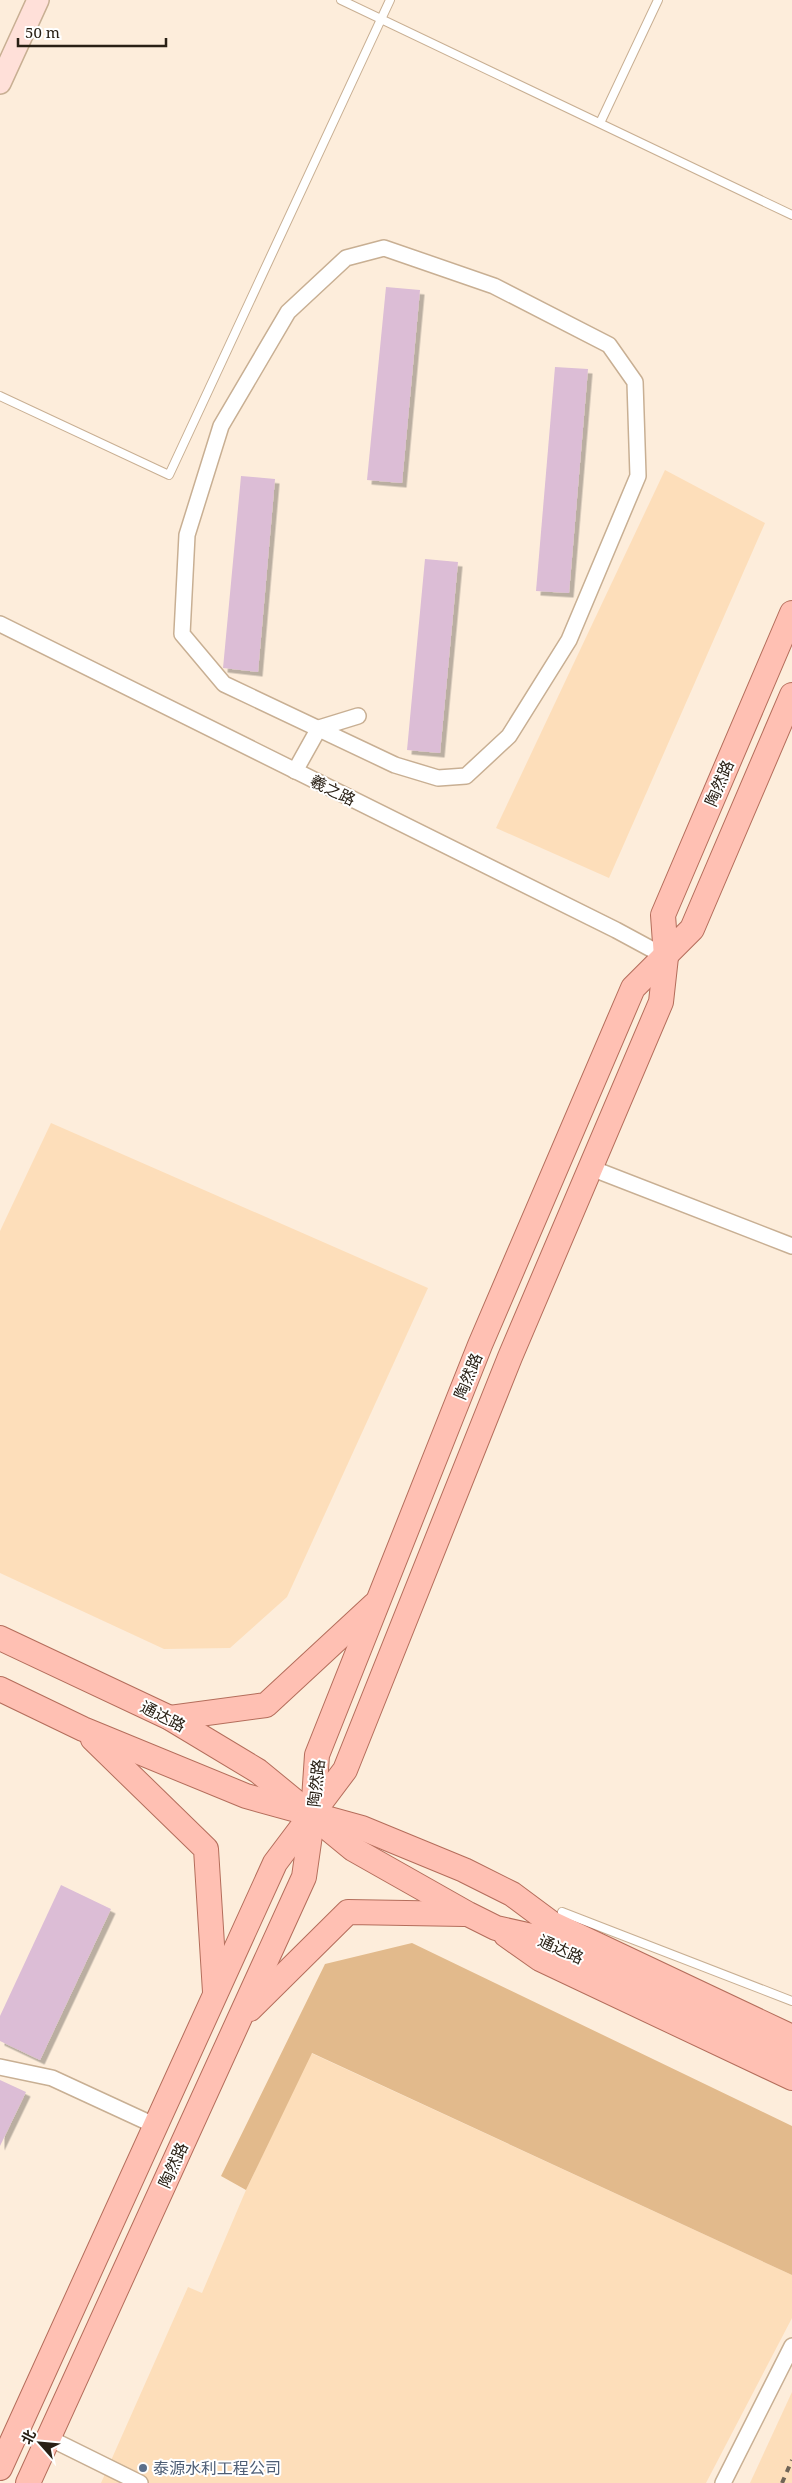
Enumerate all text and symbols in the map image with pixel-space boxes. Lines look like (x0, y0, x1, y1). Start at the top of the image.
scale bar (18, 15, 165, 47)
text: 50 m (25, 22, 60, 42)
street label: 陶然路 (699, 757, 739, 809)
street label: 羲之路 (307, 770, 359, 810)
street label: 陶然路 (449, 1350, 487, 1402)
street label: 通达路 (137, 1695, 189, 1737)
street label: 陶然路 (303, 1758, 329, 1808)
street label: 通达路 (535, 1929, 587, 1969)
street label: 陶然路 (153, 2139, 193, 2191)
north arrow (15, 2418, 65, 2468)
text: 北 (16, 2426, 40, 2447)
place label: 泰源水利工程公司 (153, 2457, 281, 2479)
marker: 泰源水利工程公司 (137, 2462, 149, 2474)

